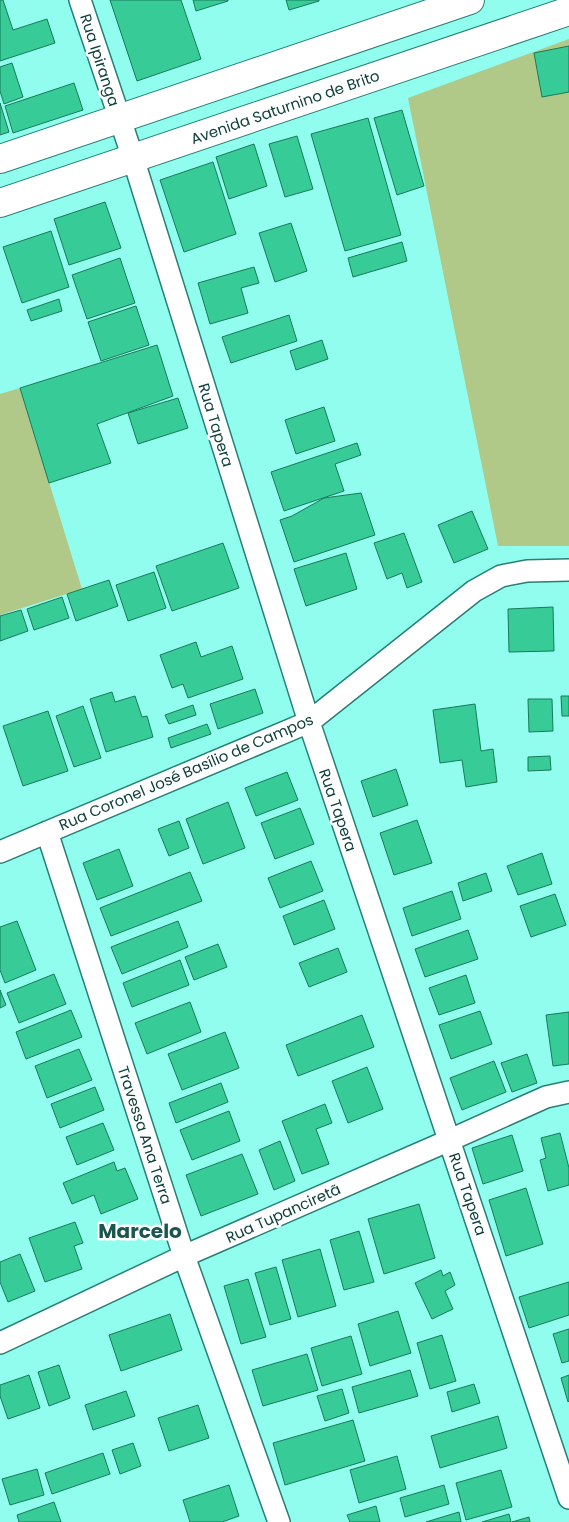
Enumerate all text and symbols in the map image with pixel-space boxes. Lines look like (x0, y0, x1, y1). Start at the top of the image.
street label: Rua Ipiranga (75, 11, 125, 109)
street label: Avenida Saturnino de Brito (188, 65, 382, 149)
street label: Rua Tapera (193, 381, 239, 469)
street label: Rua Coronel José Basílio de Campos (56, 709, 317, 835)
street label: Rua Tapera (314, 766, 362, 854)
street label: Travessa Ana Terra (113, 1063, 177, 1207)
street label: Rua Tapera (444, 1150, 492, 1238)
street label: Rua Tupanciretã (222, 1178, 344, 1248)
district label: Marcelo (98, 1217, 182, 1245)

